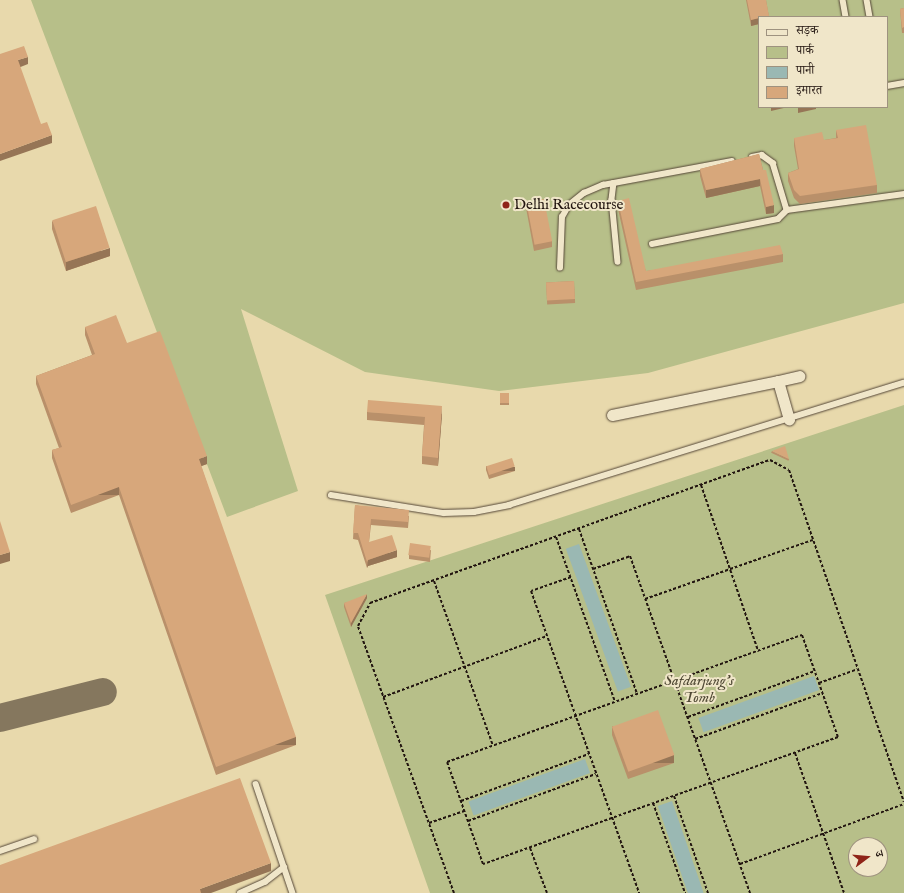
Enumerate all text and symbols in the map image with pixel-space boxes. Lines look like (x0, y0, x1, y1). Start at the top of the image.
legend (758, 16, 888, 108)
text: सड़क (796, 23, 819, 38)
text: पार्क (796, 43, 814, 58)
text: पानी (796, 63, 814, 78)
text: इमारत (796, 83, 822, 98)
place label: Delhi Racecourse (514, 196, 623, 214)
marker: Delhi Racecourse (501, 200, 511, 210)
park label: Safdarjung's Tomb (664, 671, 734, 706)
north arrow (848, 837, 888, 877)
text: उ (871, 849, 886, 859)

